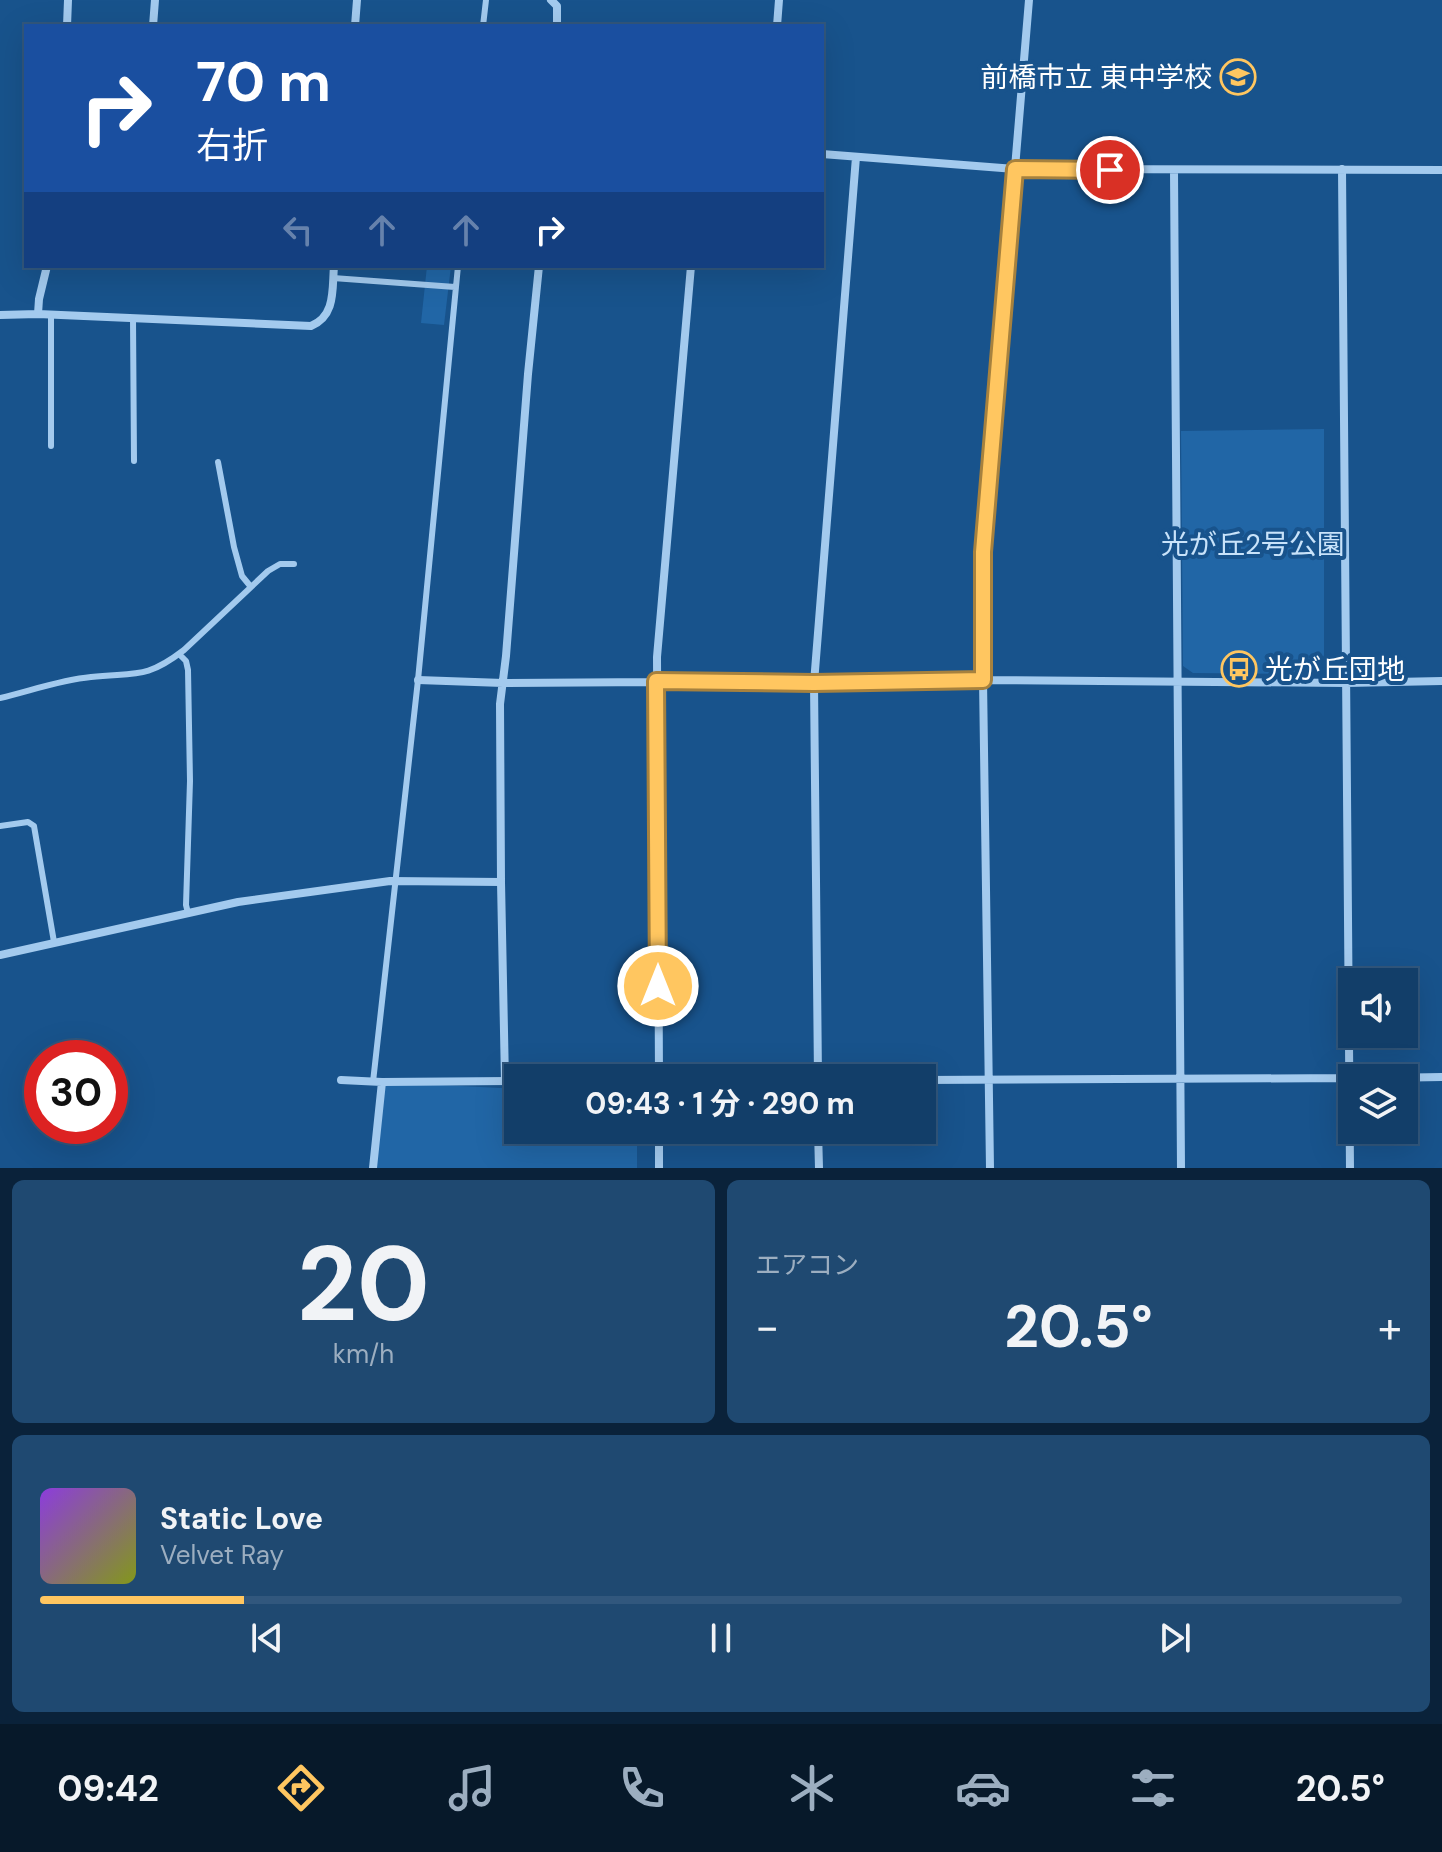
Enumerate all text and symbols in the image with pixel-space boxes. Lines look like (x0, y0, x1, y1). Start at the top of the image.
text: 70 m (196, 45, 331, 118)
icon: right (64, 56, 168, 160)
school or university icon: 前橋市立 東中学校 (1219, 58, 1257, 96)
place label: 前橋市立 東中学校 (981, 59, 1212, 96)
text: 右折 (196, 122, 268, 169)
pin (1076, 136, 1144, 204)
icon: arrive (1088, 148, 1132, 192)
icon: left (276, 208, 320, 252)
icon: ahead (360, 208, 404, 252)
icon: ahead (444, 208, 488, 252)
icon: right (528, 208, 572, 252)
park label: 光が丘2号公園 (1161, 526, 1345, 563)
bus stop icon: 光が丘団地 (1220, 650, 1258, 688)
place label: 光が丘団地 (1265, 651, 1405, 688)
position arrow (616, 944, 700, 1028)
map controls (1338, 968, 1418, 1144)
button: sound (1338, 968, 1418, 1048)
speed limit sign: 30 (24, 1040, 128, 1144)
button: layers (1338, 1064, 1418, 1144)
text: 09:43 · 1 分 · 290 m (585, 1084, 855, 1123)
text: 20 (297, 1217, 430, 1352)
text: エアコン (755, 1248, 859, 1282)
text: 20.5° (1004, 1287, 1153, 1366)
text: − (755, 1298, 779, 1356)
text: + (1378, 1298, 1402, 1356)
text: km/h (333, 1337, 394, 1371)
text: Static Love (160, 1499, 323, 1538)
text: Velvet Ray (160, 1538, 284, 1572)
icon: previous (245, 1616, 289, 1660)
icon: pause (699, 1616, 743, 1660)
icon: next (1153, 1616, 1197, 1660)
icon: directions (273, 1760, 329, 1816)
icon: music (444, 1760, 500, 1816)
icon: phone (614, 1760, 670, 1816)
icon: climate (784, 1760, 840, 1816)
icon: car (955, 1760, 1011, 1816)
icon: filters (1125, 1760, 1181, 1816)
text: 09:42 (57, 1765, 159, 1812)
text: 20.5° (1296, 1765, 1385, 1812)

